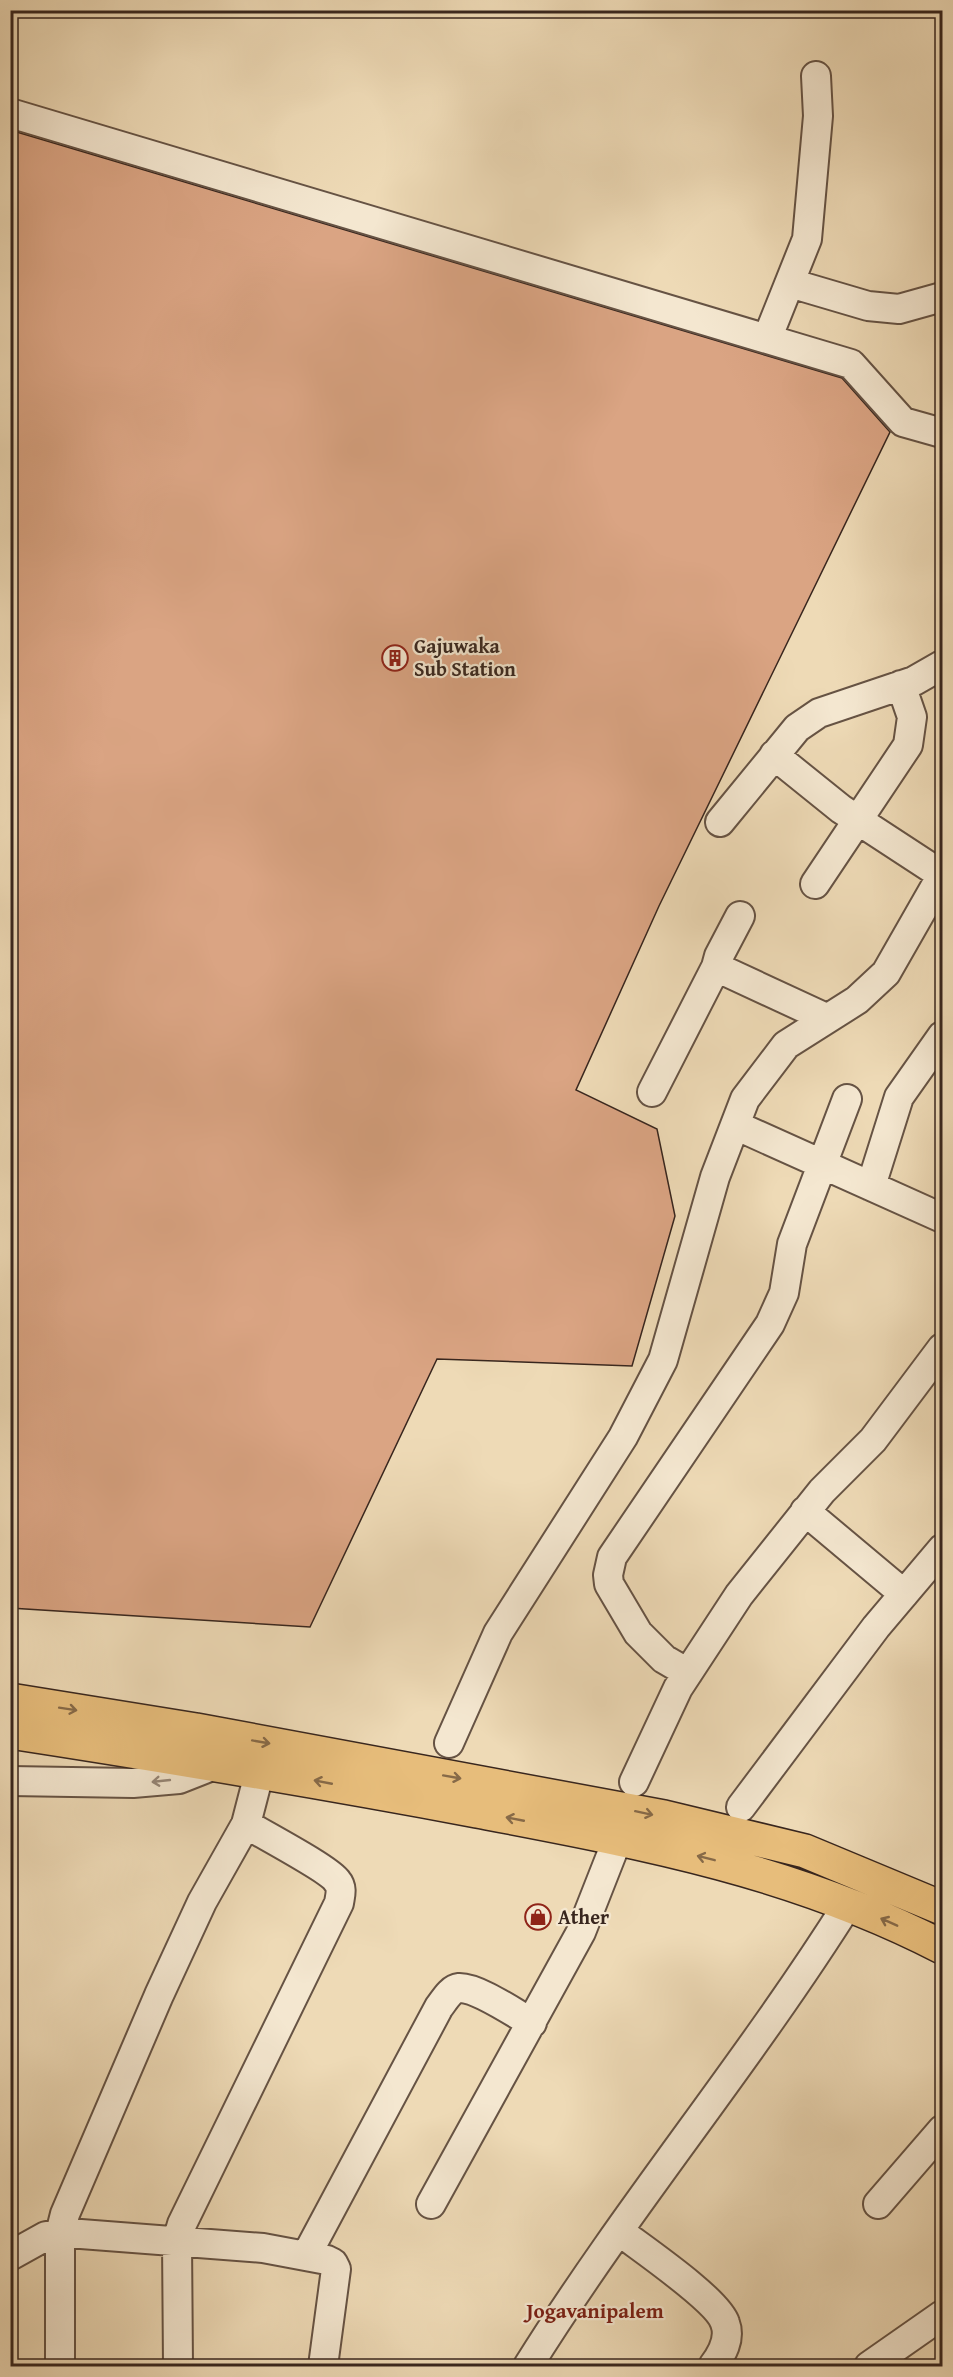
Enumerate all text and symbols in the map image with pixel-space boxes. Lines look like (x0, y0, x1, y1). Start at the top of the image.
place label: Gajuwaka Sub Station (414, 631, 516, 683)
building icon: Gajuwaka Sub Station (380, 643, 410, 673)
one-way arrow (58, 1704, 78, 1715)
one-way arrow (250, 1737, 270, 1748)
one-way arrow (442, 1772, 462, 1783)
one-way arrow (152, 1776, 172, 1787)
one-way arrow (314, 1776, 333, 1787)
one-way arrow (634, 1808, 653, 1819)
one-way arrow (505, 1813, 525, 1824)
one-way arrow (696, 1851, 715, 1863)
shop icon: Ather (523, 1902, 553, 1932)
place label: Ather (558, 1902, 609, 1931)
one-way arrow (881, 1916, 899, 1928)
district label: Jogavanipalem (523, 2295, 664, 2326)

